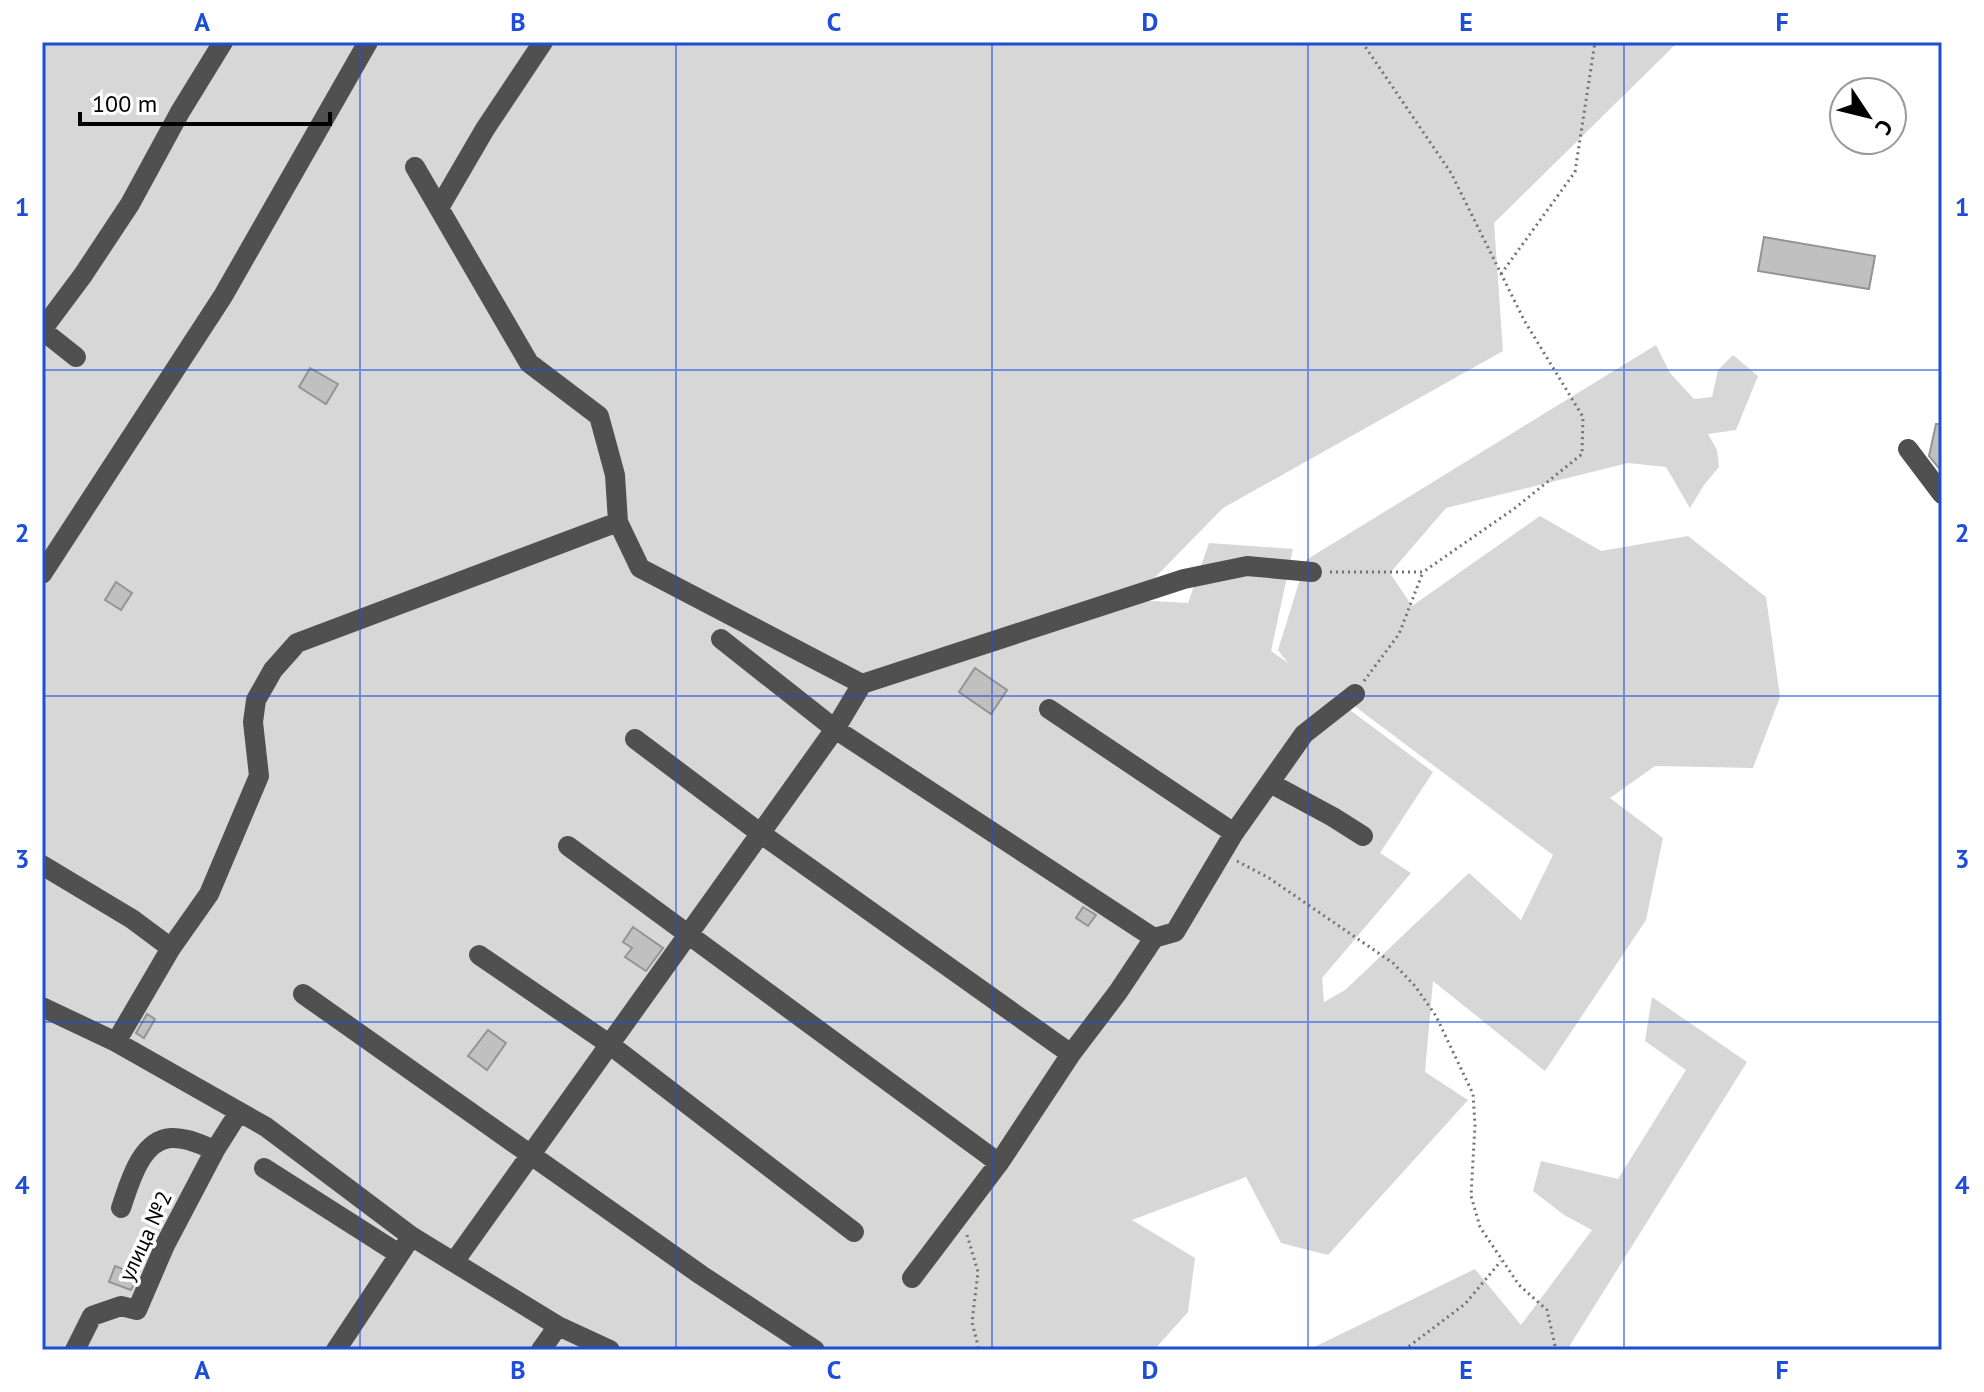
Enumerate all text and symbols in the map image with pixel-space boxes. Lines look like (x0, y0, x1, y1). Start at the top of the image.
text: A (194, 5, 210, 38)
text: B (510, 5, 526, 38)
text: C (827, 5, 841, 38)
text: D (1142, 5, 1158, 38)
text: E (1459, 5, 1473, 38)
text: F (1775, 5, 1789, 38)
scale bar (80, 76, 330, 126)
north arrow (1828, 76, 1908, 156)
text: 100 m (92, 88, 157, 119)
text: С (1869, 114, 1899, 141)
text: 1 (15, 190, 29, 223)
text: 1 (1955, 190, 1969, 223)
text: 2 (15, 516, 29, 549)
text: 2 (1955, 516, 1969, 549)
text: 3 (15, 842, 29, 875)
text: 3 (1955, 842, 1969, 875)
text: 4 (15, 1168, 30, 1201)
text: 4 (1955, 1168, 1970, 1201)
street label: улица №2 (112, 1186, 178, 1286)
text: A (194, 1353, 210, 1386)
text: B (510, 1353, 526, 1386)
text: C (827, 1353, 841, 1386)
text: D (1142, 1353, 1158, 1386)
text: E (1459, 1353, 1473, 1386)
text: F (1775, 1353, 1789, 1386)

